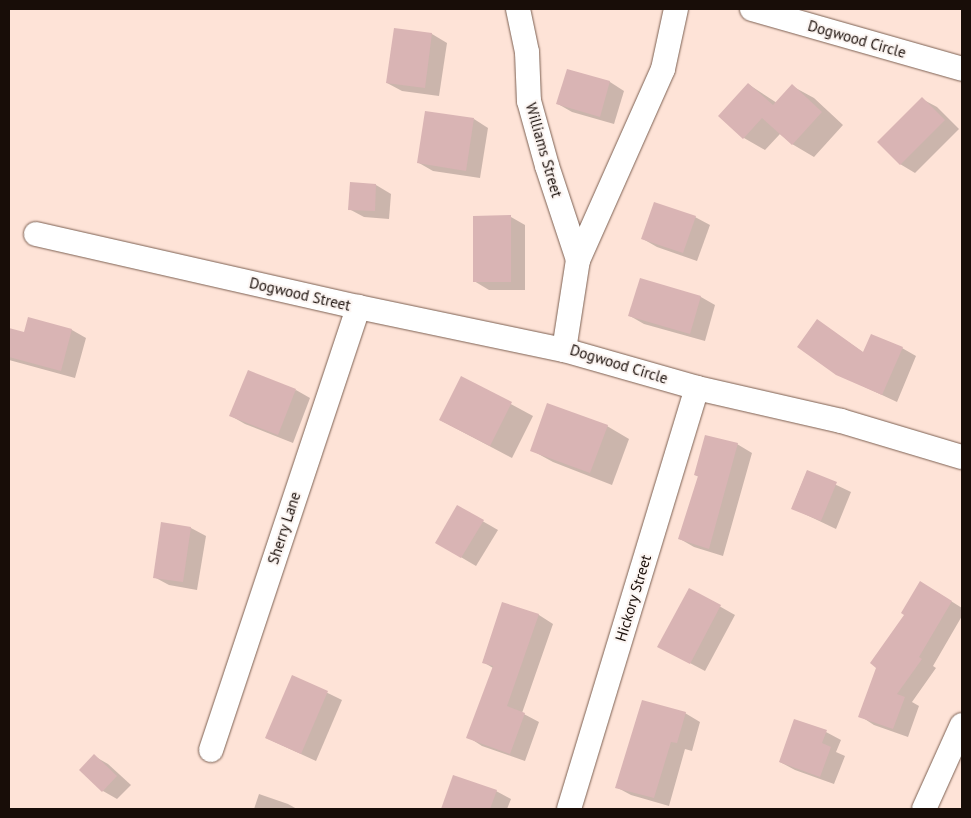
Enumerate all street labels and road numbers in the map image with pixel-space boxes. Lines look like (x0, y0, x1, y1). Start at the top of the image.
street label: Dogwood Circle (806, 16, 908, 62)
street label: Williams Street (522, 101, 566, 199)
street label: Dogwood Street (248, 274, 352, 314)
street label: Dogwood Circle (568, 341, 670, 387)
street label: Sherry Lane (264, 489, 304, 567)
street label: Hickory Street (611, 552, 655, 644)

